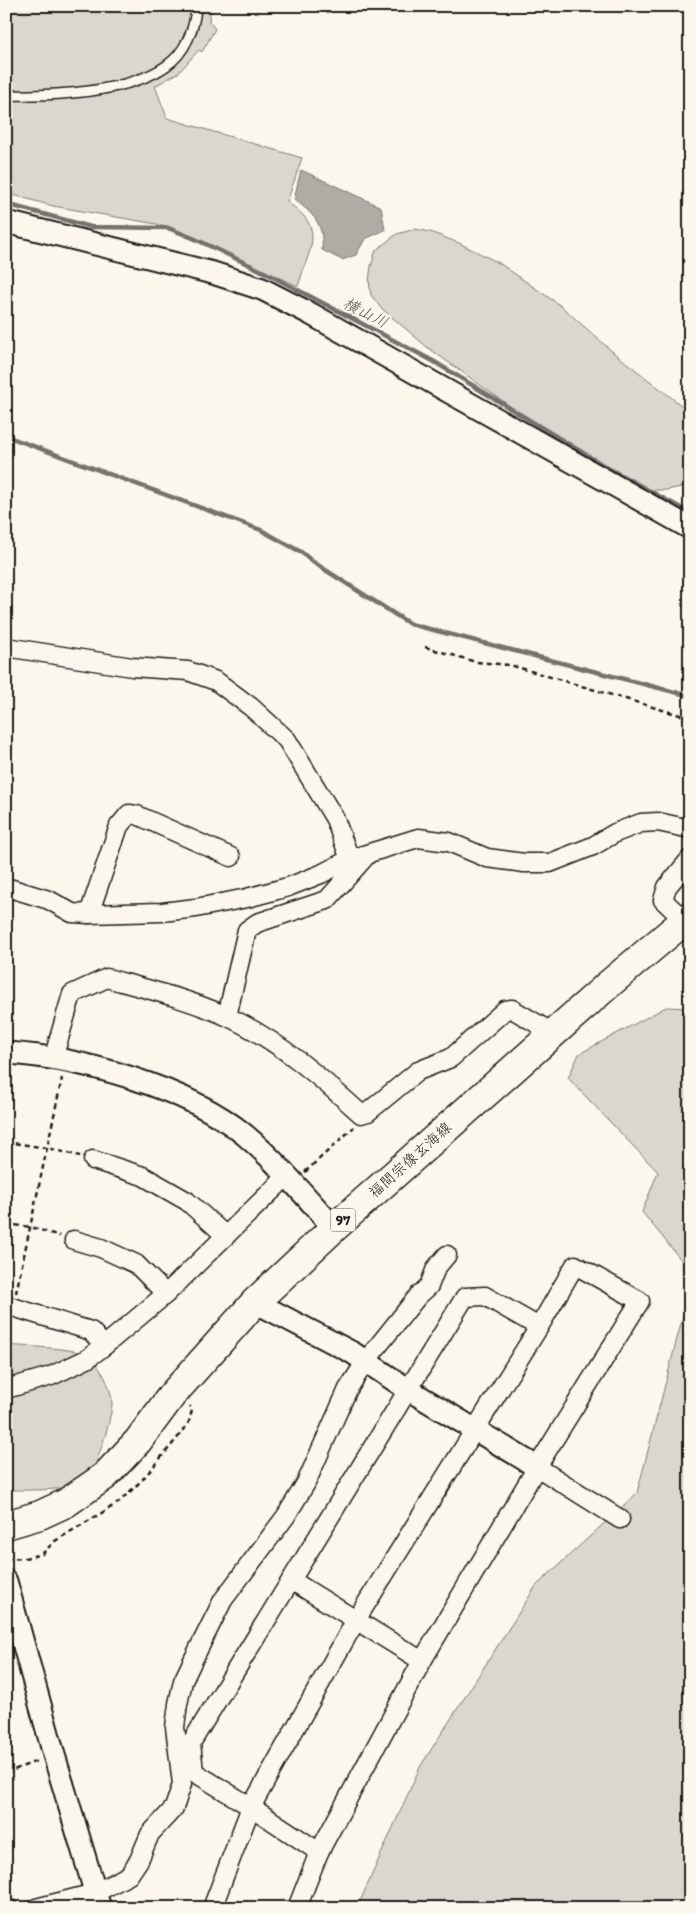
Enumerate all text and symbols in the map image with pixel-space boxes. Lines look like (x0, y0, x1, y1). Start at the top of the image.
water label: 横山川 (340, 293, 391, 332)
street label: 福間宗像玄海線 (365, 1118, 455, 1202)
road number: 97 (330, 1208, 356, 1232)

